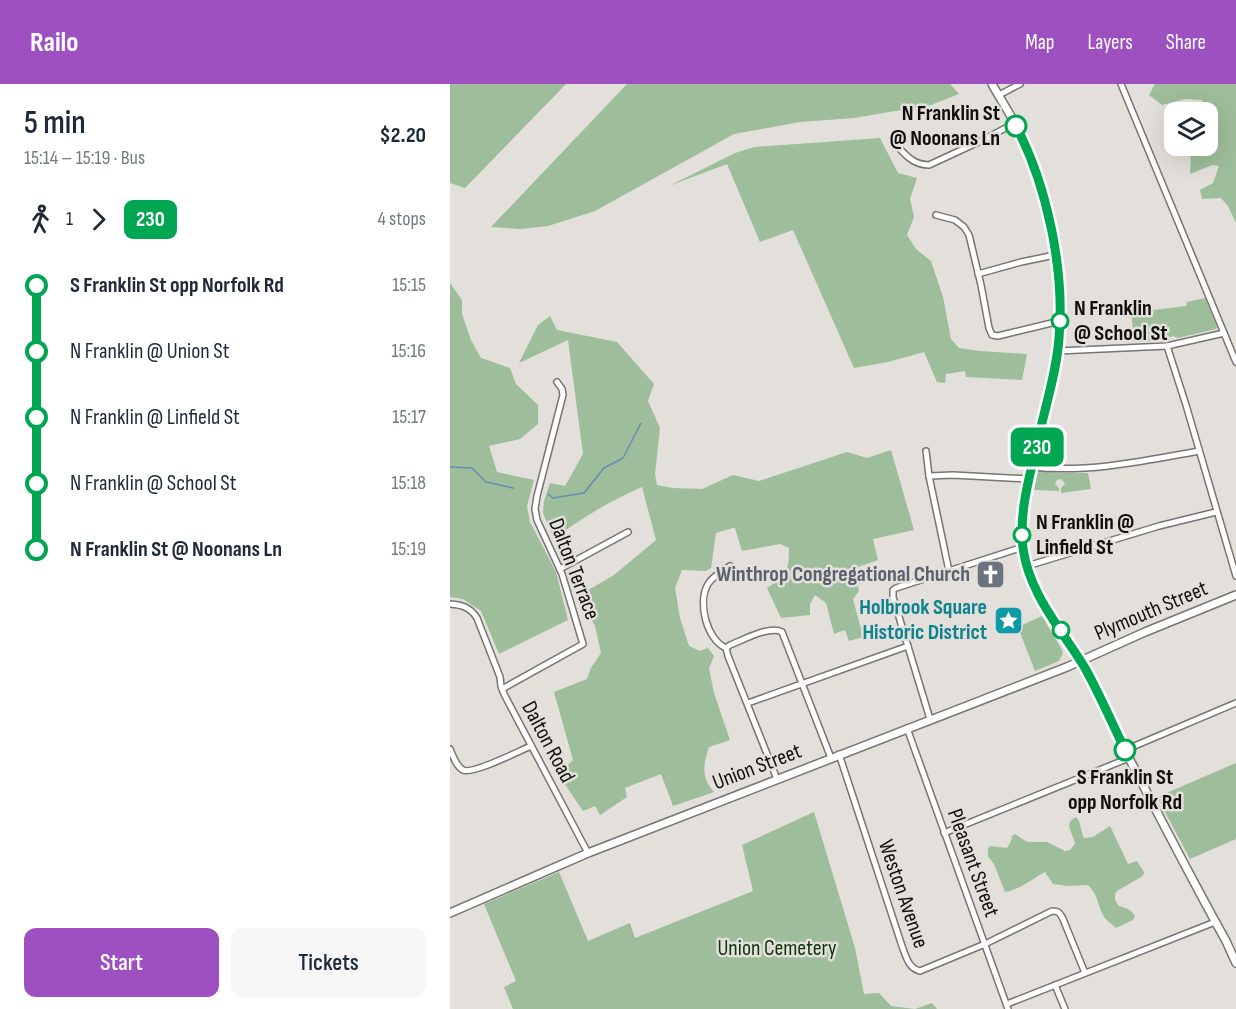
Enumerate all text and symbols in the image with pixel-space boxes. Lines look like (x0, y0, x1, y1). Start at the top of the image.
text: Railo (30, 26, 78, 59)
text: Map (1025, 30, 1054, 55)
text: Layers (1087, 30, 1133, 55)
text: Share (1166, 30, 1206, 55)
place label: N Franklin St @ Noonans Ln (890, 100, 1000, 152)
map controls (1164, 102, 1218, 156)
button: layers (1164, 102, 1218, 156)
text: 5 min (24, 103, 86, 143)
marker: N Franklin St @ Noonans Ln (1005, 115, 1027, 137)
text: $2.20 (380, 122, 426, 149)
text: 15:14 – 15:19 · Bus (24, 146, 145, 170)
icon: walk (24, 203, 57, 236)
icon: forward (82, 203, 115, 236)
text: 1 (66, 207, 73, 231)
text: 230 (136, 207, 165, 232)
text: 4 stops (378, 207, 426, 231)
text: S Franklin St opp Norfolk Rd (70, 272, 284, 299)
text: 15:15 (392, 273, 426, 297)
place label: N Franklin @ School St (1074, 295, 1168, 347)
marker: N Franklin @ School St (1051, 312, 1069, 330)
text: N Franklin @ Union St (70, 338, 229, 365)
text: 15:16 (391, 339, 426, 363)
text: N Franklin @ Linfield St (70, 404, 240, 431)
text: 15:17 (392, 405, 426, 429)
line badge: 230 (1002, 428, 1072, 466)
text: 230 (1023, 435, 1051, 460)
text: N Franklin @ School St (70, 470, 236, 497)
text: 15:18 (391, 471, 426, 495)
place label: N Franklin @ Linfield St (1036, 509, 1134, 561)
street label: Dalton Terrace (542, 514, 606, 624)
marker: N Franklin @ Linfield St (1013, 526, 1031, 544)
text: N Franklin St @ Noonans Ln (70, 536, 282, 563)
text: 15:19 (391, 537, 426, 561)
church icon: Winthrop Congregational Church (975, 558, 1007, 590)
place label: Winthrop Congregational Church (716, 561, 970, 588)
street label: Plymouth Street (1090, 575, 1212, 647)
place label: Holbrook Square Historic District (859, 594, 987, 646)
place icon: Holbrook Square Historic District (992, 604, 1024, 636)
unlabelled marker (1052, 621, 1070, 639)
street label: Dalton Road (515, 697, 581, 787)
street label: Union Street (709, 738, 805, 796)
marker: S Franklin St opp Norfolk Rd (1114, 739, 1136, 761)
place label: S Franklin St opp Norfolk Rd (1068, 764, 1182, 816)
street label: Pleasant Street (941, 805, 1005, 921)
street label: Weston Avenue (872, 836, 934, 952)
button: Start (24, 928, 219, 997)
button: Tickets (231, 928, 426, 997)
park label: Union Cemetery (717, 935, 837, 962)

